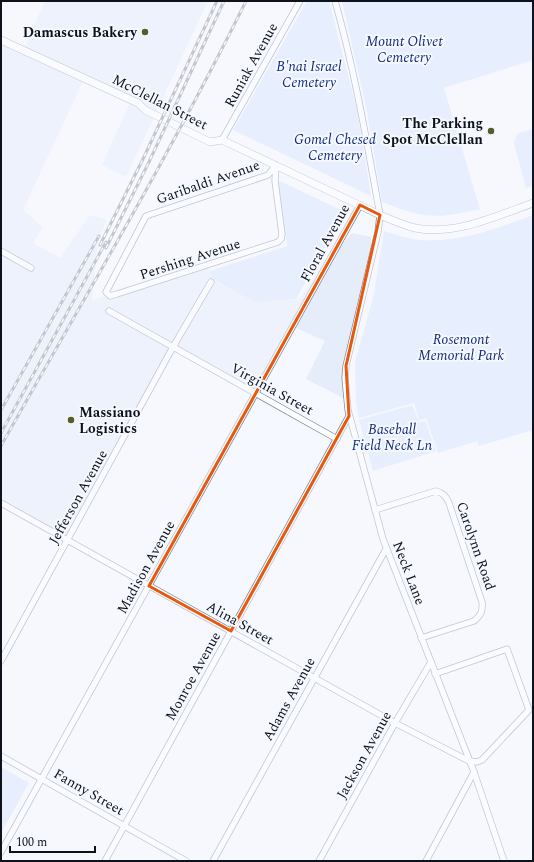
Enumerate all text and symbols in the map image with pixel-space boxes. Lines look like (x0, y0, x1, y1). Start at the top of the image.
street label: Runiak Avenue (219, 19, 283, 111)
place label: Damascus Bakery (23, 22, 138, 43)
marker: Damascus Bakery (140, 27, 150, 37)
park label: Mount Olivet Cemetery (365, 31, 443, 68)
park label: B'nai Israel Cemetery (276, 56, 342, 93)
street label: McClellan Street (109, 69, 211, 135)
place label: The Parking Spot McClellan (383, 113, 483, 150)
marker: The Parking Spot McClellan (486, 126, 496, 136)
park label: Gomel Chesed Cemetery (294, 129, 376, 166)
street label: Garibaldi Avenue (153, 154, 263, 210)
street label: Floral Avenue (295, 200, 355, 286)
street label: Pershing Avenue (137, 233, 243, 285)
park label: Rosemont Memorial Park (418, 329, 505, 366)
street label: Virginia Street (227, 358, 317, 420)
place label: Massiano Logistics (79, 402, 141, 439)
marker: Massiano Logistics (66, 415, 76, 425)
park label: Baseball Field Neck Ln (352, 419, 433, 456)
street label: Jefferson Avenue (43, 446, 113, 548)
street label: Carolynn Road (451, 499, 501, 593)
street label: Madison Avenue (112, 516, 180, 618)
street label: Neck Lane (387, 538, 431, 608)
street label: Alina Street (203, 596, 277, 650)
street label: Monroe Avenue (160, 628, 226, 724)
street label: Adams Avenue (257, 653, 321, 745)
street label: Jackson Avenue (331, 707, 397, 803)
street label: Fanny Street (50, 763, 128, 821)
scale bar (10, 828, 95, 854)
text: 100 m (16, 833, 47, 852)

